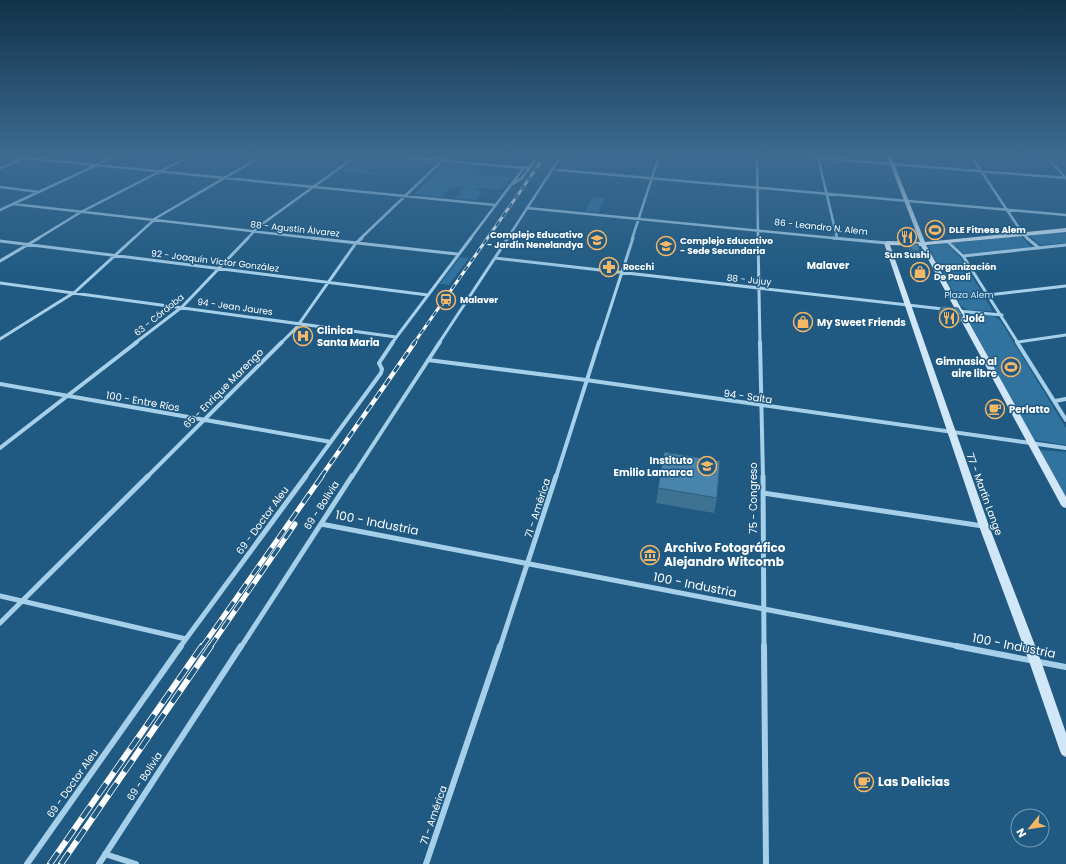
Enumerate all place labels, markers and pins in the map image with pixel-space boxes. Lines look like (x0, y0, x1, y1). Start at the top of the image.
sports icon: DLE Fitness Alem (924, 219, 946, 241)
place label: DLE Fitness Alem (949, 224, 1026, 236)
restaurant icon: Sun Sushi (896, 226, 918, 248)
place label: Complejo Educativo - Jardín Nenelandya (487, 229, 583, 251)
school or university icon: Complejo Educativo - Jardín Nenelandya (586, 229, 608, 251)
school or university icon: Complejo Educativo - Sede Secundaria (655, 235, 677, 257)
place label: Complejo Educativo - Sede Secundaria (680, 235, 773, 257)
place label: Sun Sushi (885, 249, 930, 261)
pharmacy icon: Rocchi (598, 256, 620, 278)
place label: Rocchi (623, 261, 655, 273)
shop icon: Organización De Paoli (909, 261, 931, 283)
place label: Organización De Paoli (934, 261, 996, 283)
station icon: Malaver (435, 289, 457, 311)
place label: Malaver (460, 294, 498, 306)
restaurant icon: Jolá (938, 307, 960, 329)
shop icon: My Sweet Friends (792, 311, 814, 333)
place label: Jolá (963, 311, 985, 326)
place label: My Sweet Friends (817, 315, 906, 330)
place label: Clinica Santa Maria (317, 323, 380, 350)
hospital icon: Clinica Santa Maria (292, 325, 314, 347)
place label: Gimnasio al aire libre (936, 354, 997, 381)
sports icon: Gimnasio al aire libre (1000, 356, 1022, 378)
cafe icon: Perlatto (984, 398, 1006, 420)
place label: Perlatto (1009, 402, 1051, 417)
place label: Instituto Emilio Lamarca (614, 453, 694, 480)
school or university icon: Instituto Emilio Lamarca (696, 455, 718, 477)
place label: Archivo Fotográfico Alejandro Witcomb (664, 539, 786, 570)
museum icon: Archivo Fotográfico Alejandro Witcomb (639, 544, 661, 566)
cafe icon: Las Delicias (853, 771, 875, 793)
place label: Las Delicias (878, 773, 950, 790)

